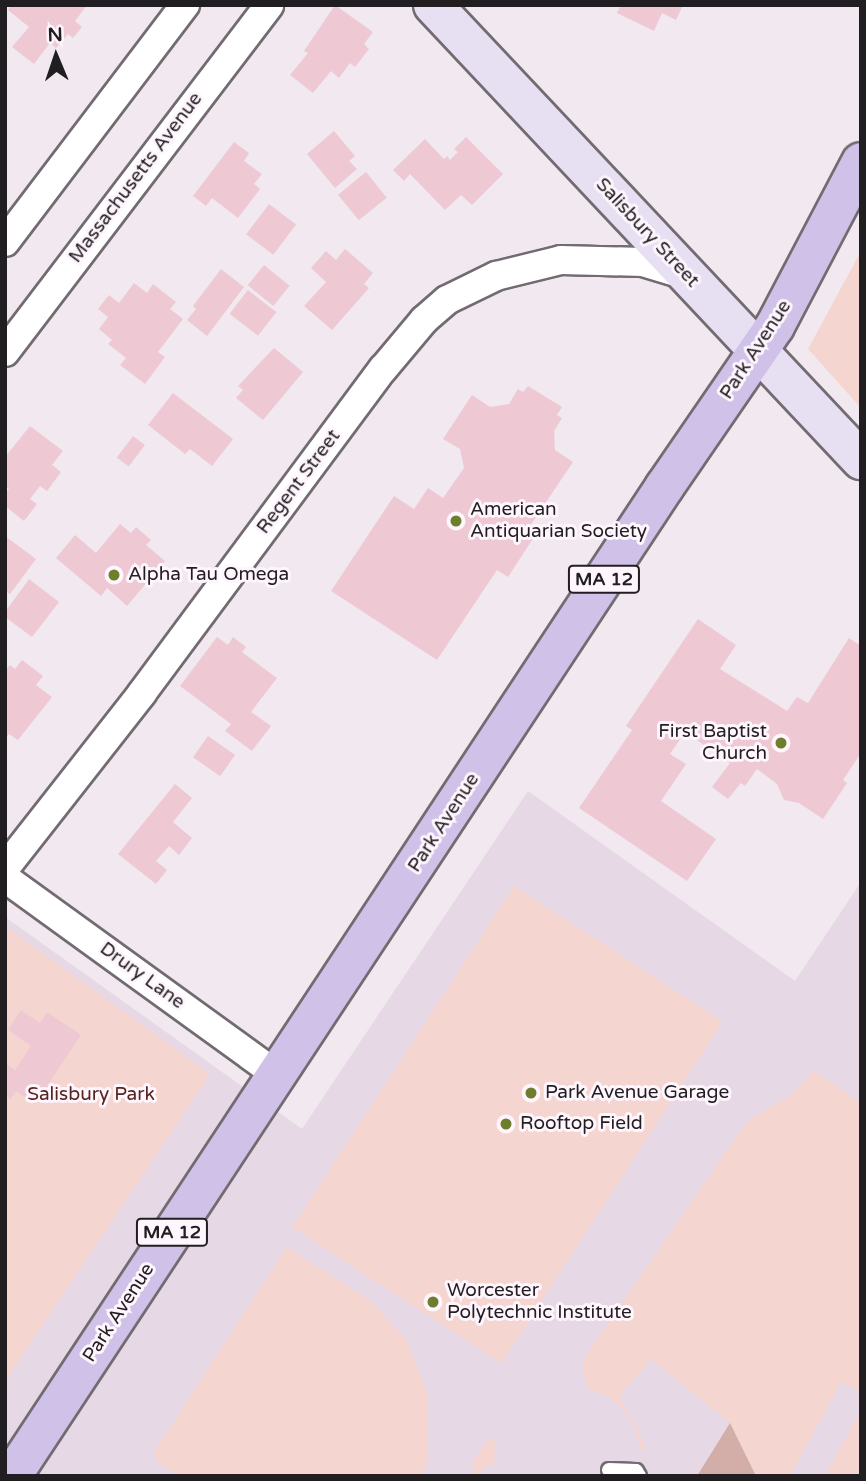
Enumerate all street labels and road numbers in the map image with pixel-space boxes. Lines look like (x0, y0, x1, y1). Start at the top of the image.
street label: Massachusetts Avenue (64, 88, 208, 268)
street label: Salisbury Street (590, 174, 704, 292)
street label: Park Avenue (716, 296, 796, 404)
street label: Regent Street (252, 425, 346, 539)
road number: MA 12 (567, 564, 641, 594)
street label: Park Avenue (404, 769, 484, 877)
street label: Drury Lane (95, 938, 189, 1014)
road number: MA 12 (135, 1218, 209, 1246)
street label: Park Avenue (79, 1259, 159, 1367)

